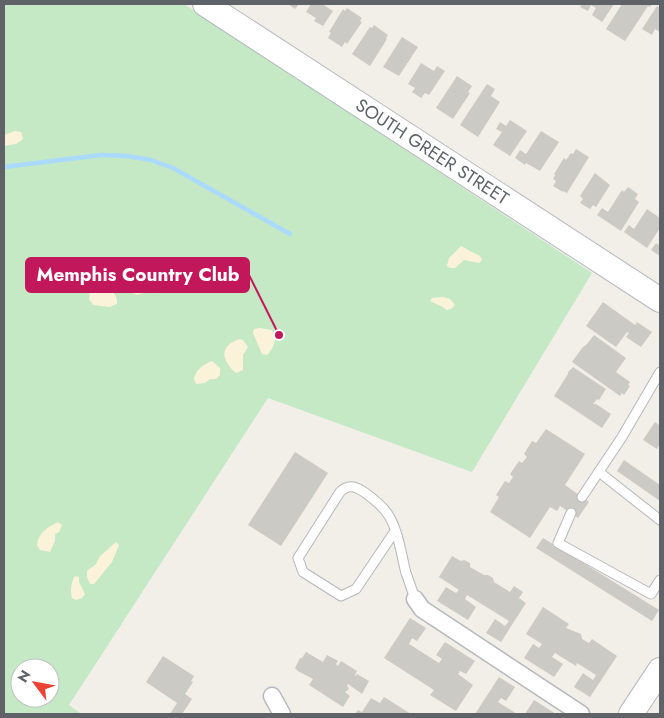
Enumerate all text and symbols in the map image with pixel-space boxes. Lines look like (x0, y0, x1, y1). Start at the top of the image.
street label: SOUTH GREER STREET (350, 92, 514, 212)
callout: Memphis Country Club (26, 258, 249, 292)
text: Memphis Country Club (36, 261, 240, 288)
north arrow (10, 658, 60, 708)
text: N (13, 666, 35, 686)

